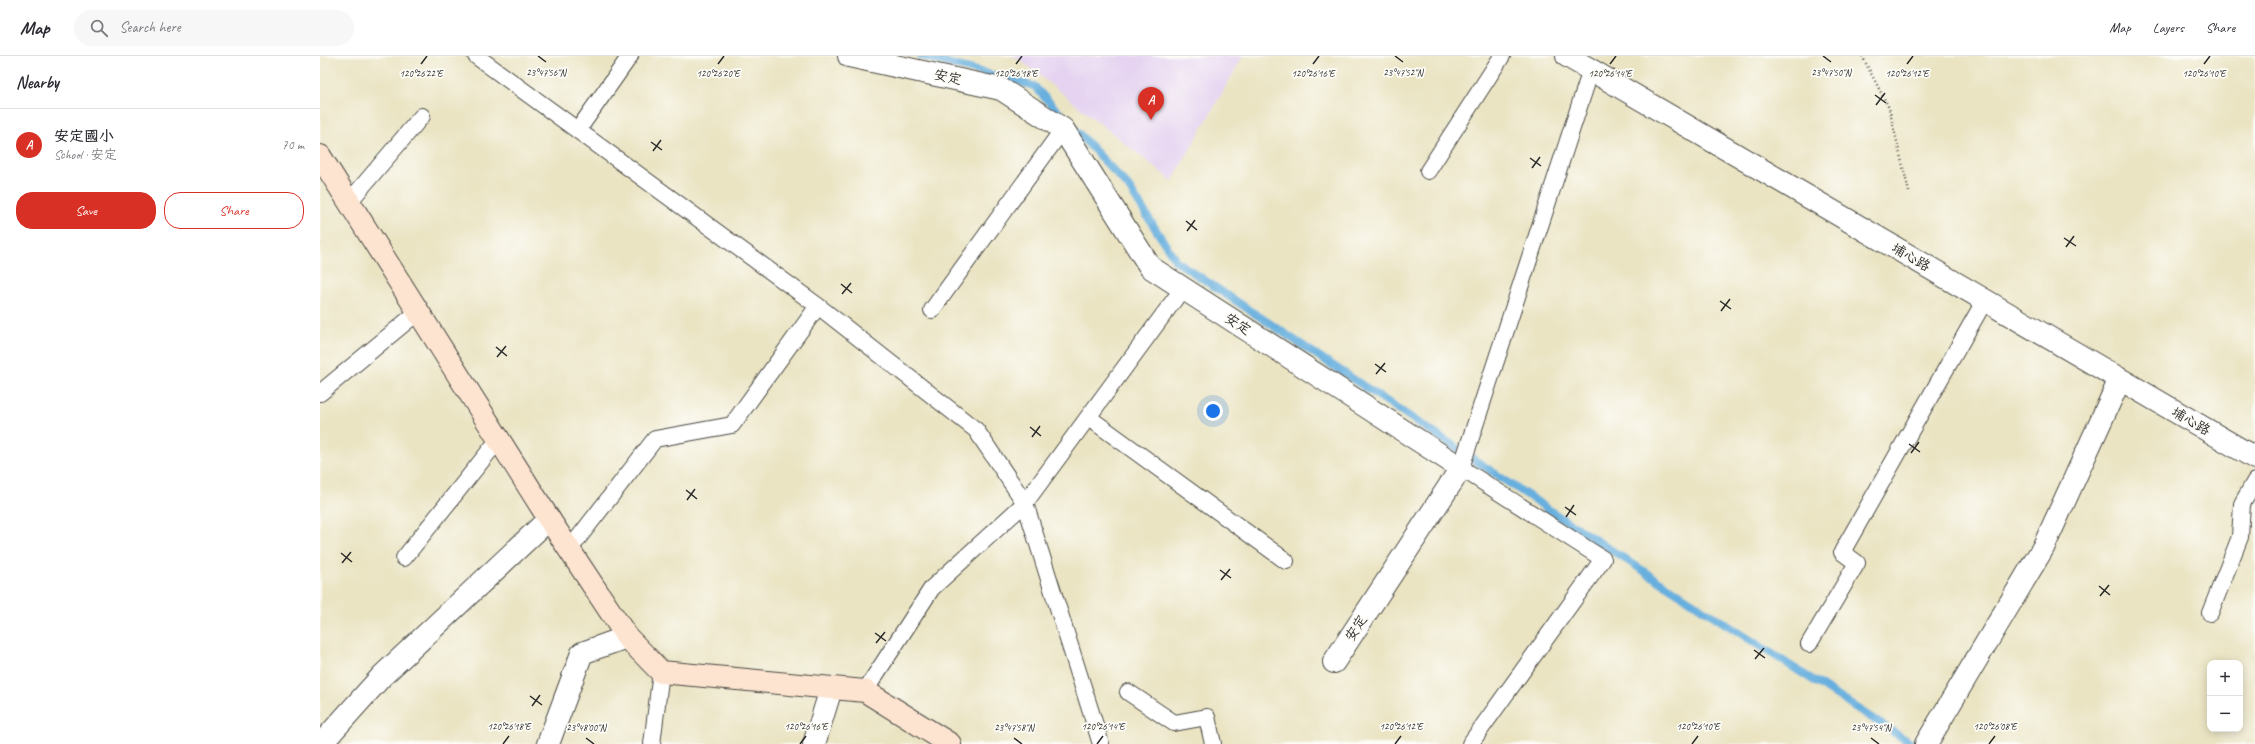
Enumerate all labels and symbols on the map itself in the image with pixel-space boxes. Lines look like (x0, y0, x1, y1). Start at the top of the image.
text: 23°47'56"N (526, 66, 568, 79)
street label: 安定 (933, 66, 963, 88)
text: 23°47'52"N (1383, 66, 1425, 79)
text: 23°47'50"N (1811, 66, 1853, 79)
text: 120°26'22"E (399, 67, 444, 80)
text: 120°26'20"E (696, 67, 741, 80)
text: 120°26'18"E (994, 67, 1039, 80)
text: 120°26'16"E (1291, 67, 1336, 80)
text: 120°26'14"E (1588, 67, 1633, 80)
text: 120°26'12"E (1885, 67, 1930, 80)
text: 120°26'10"E (2182, 67, 2227, 80)
pin: A (1138, 87, 1164, 120)
street label: 埔心路 (1889, 239, 1933, 275)
street label: 安定 (1222, 309, 1254, 339)
your location (1203, 401, 1223, 421)
street label: 埔心路 (2169, 403, 2213, 439)
street label: 安定 (1341, 612, 1371, 644)
text: 120°26'18"E (487, 720, 532, 733)
text: 120°26'16"E (784, 720, 829, 733)
text: 120°26'14"E (1081, 720, 1126, 733)
text: 120°26'12"E (1379, 720, 1424, 733)
text: 120°26'10"E (1676, 720, 1721, 733)
text: 120°26'08"E (1973, 720, 2018, 733)
text: 23°48'00"N (566, 721, 608, 734)
text: 23°47'58"N (994, 721, 1036, 734)
text: 23°47'54"N (1851, 721, 1893, 734)

